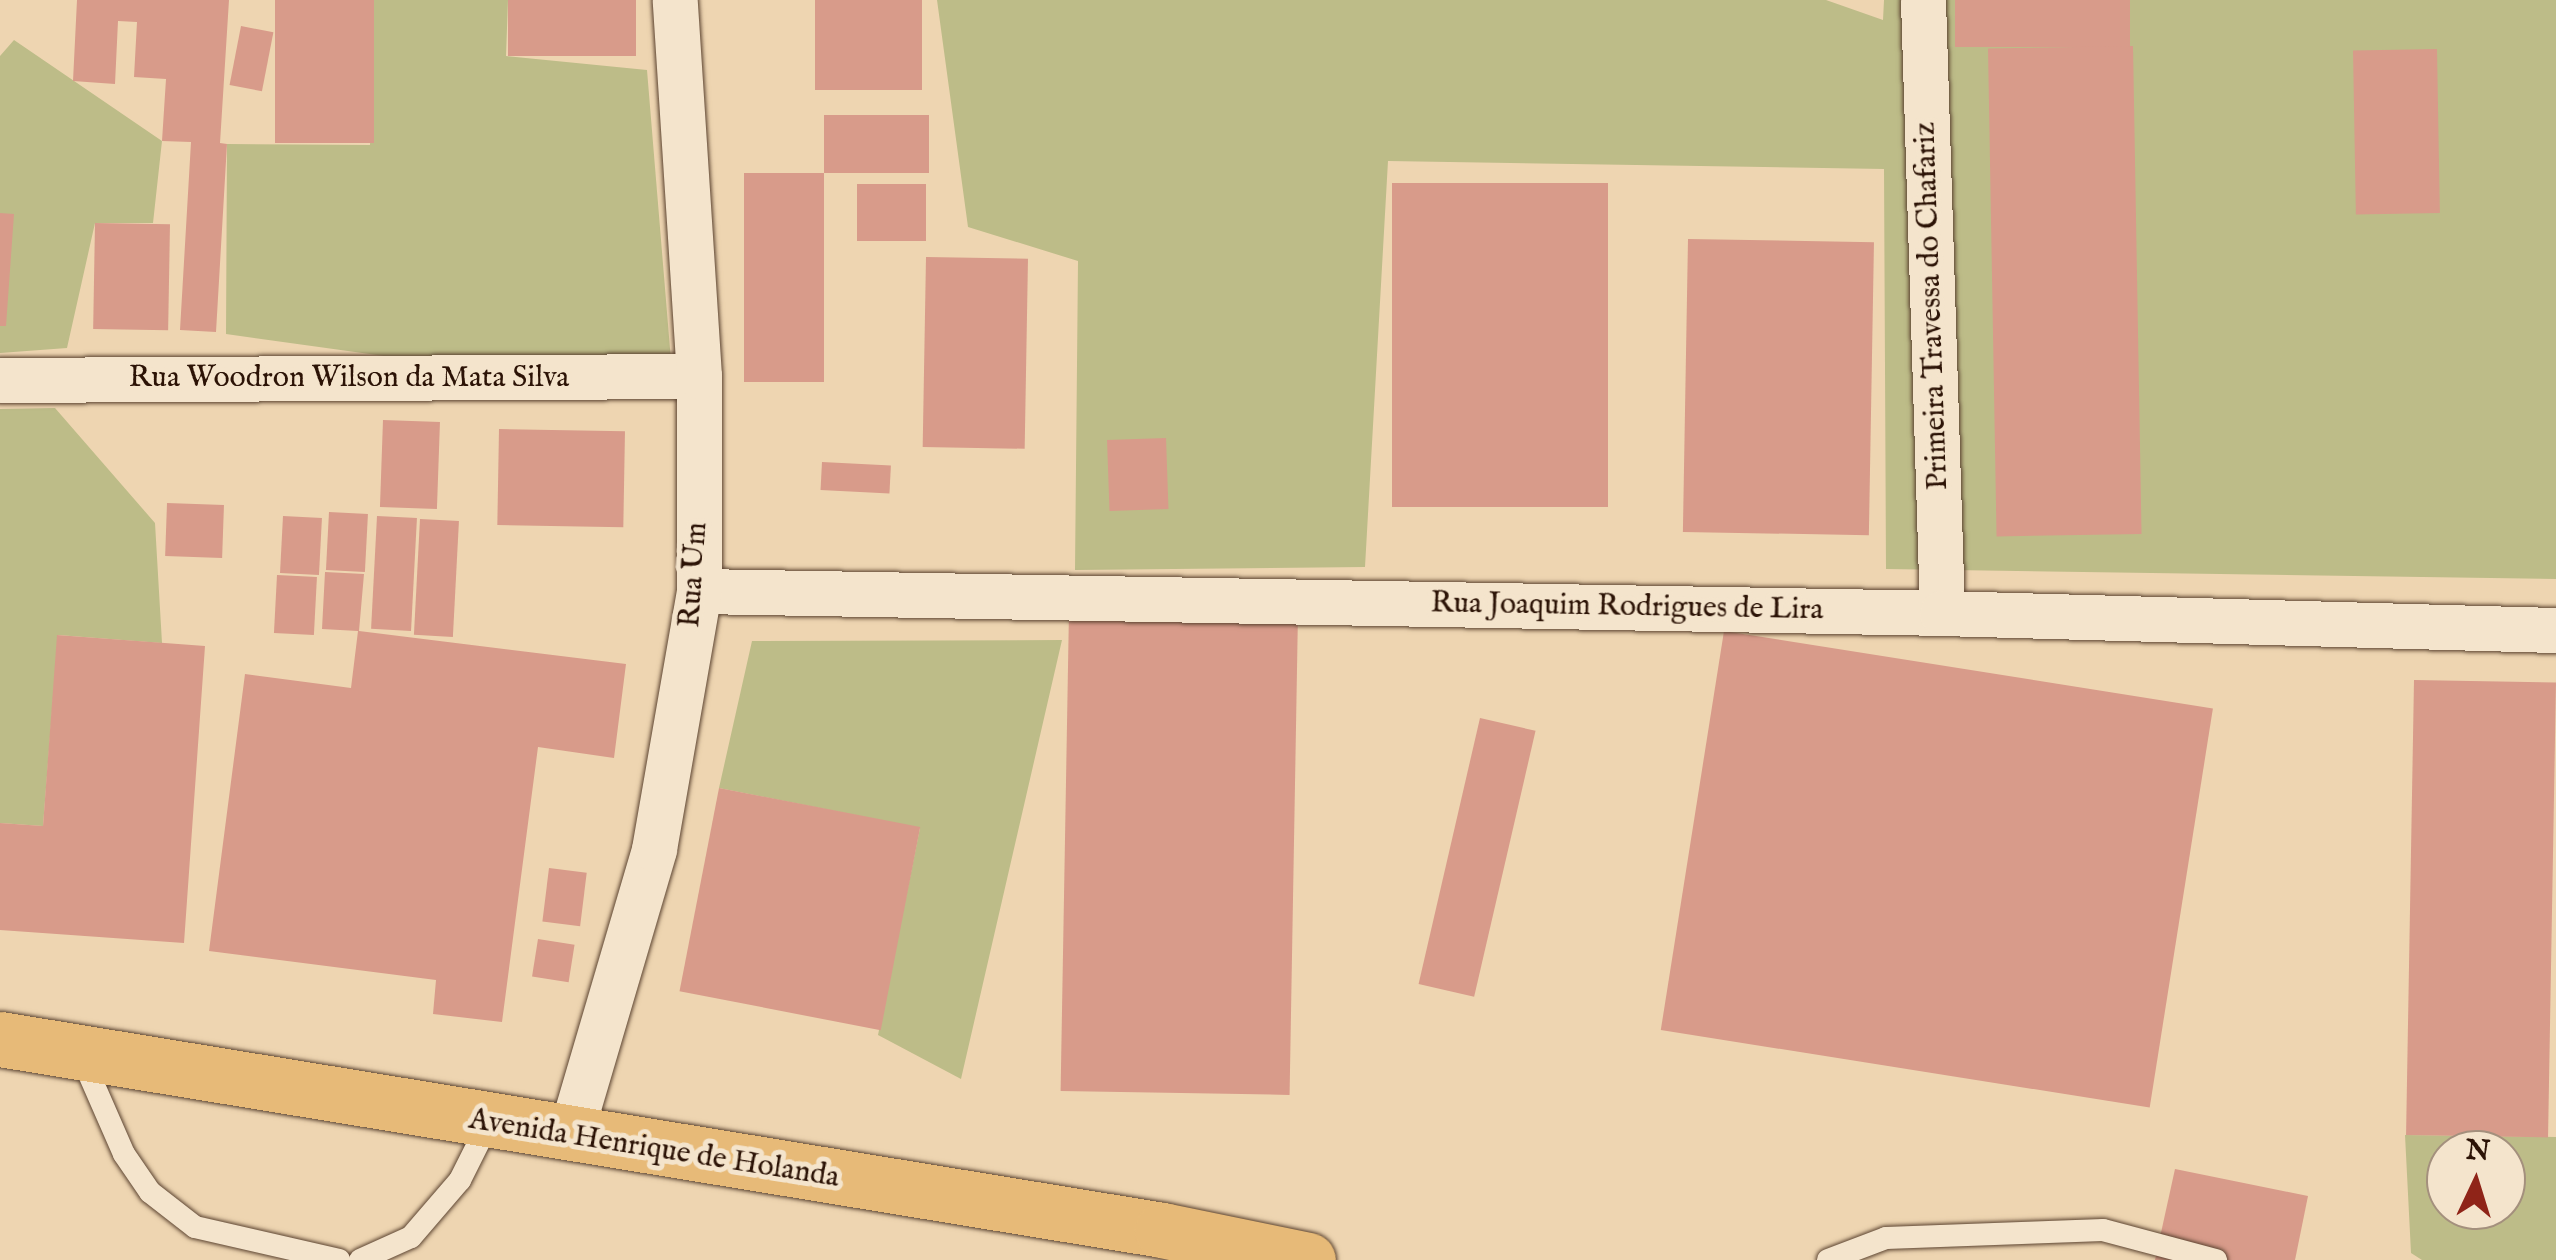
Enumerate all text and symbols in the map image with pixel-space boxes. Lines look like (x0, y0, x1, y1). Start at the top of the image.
street label: Primeira Travessa do Chafariz (1908, 121, 1956, 491)
street label: Rua Woodron Wilson da Mata Silva (129, 360, 569, 396)
street label: Rua Um (672, 521, 716, 629)
street label: Rua Joaquim Rodrigues de Lira (1430, 586, 1824, 628)
street label: Avenida Henrique de Holanda (466, 1102, 842, 1196)
north arrow (2426, 1130, 2526, 1230)
text: N (2465, 1133, 2491, 1170)

